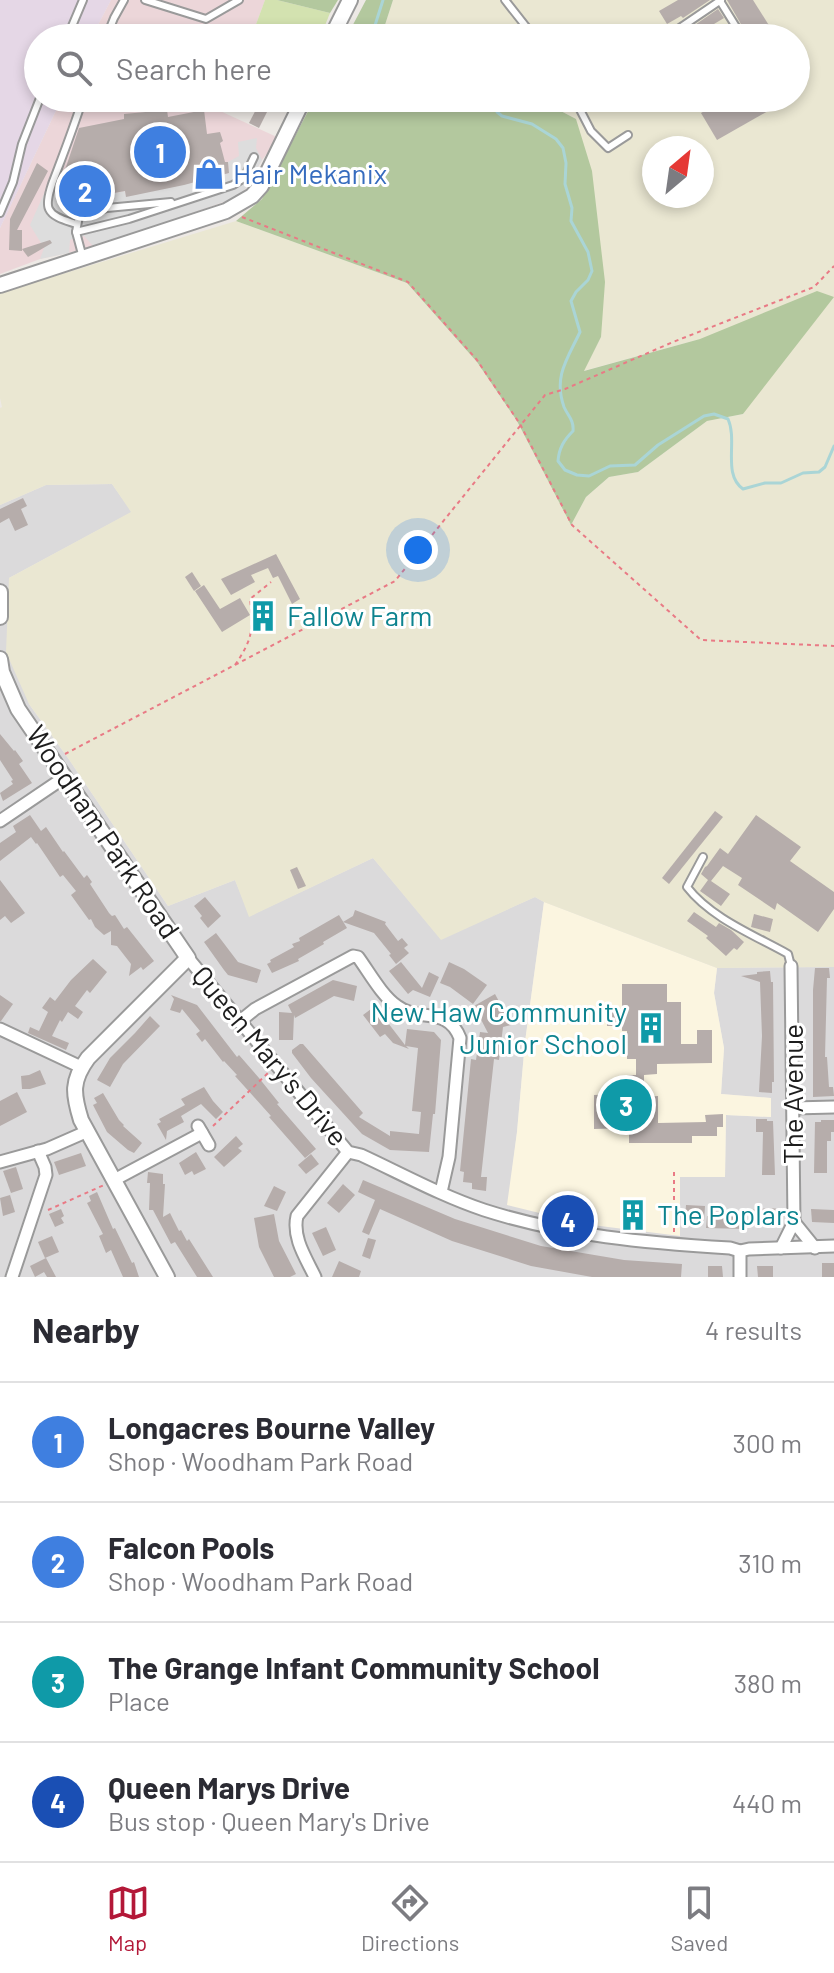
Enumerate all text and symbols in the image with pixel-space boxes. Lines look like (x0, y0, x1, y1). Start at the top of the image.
search box (24, 24, 810, 112)
icon: search (52, 46, 96, 90)
text: Search here (116, 50, 272, 86)
pin: 1 (134, 122, 186, 182)
north arrow (642, 136, 714, 208)
place label: Hair Mekanix (233, 156, 387, 190)
shop icon: Hair Mekanix (192, 157, 226, 191)
pin: 2 (59, 161, 111, 221)
your location (398, 530, 438, 570)
place label: Fallow Farm (287, 598, 432, 632)
building icon: Fallow Farm (246, 599, 280, 633)
street label: Woodham Park Road (20, 718, 188, 944)
street label: Queen Mary's Drive (186, 959, 356, 1152)
place label: New Haw Community Junior School (371, 994, 627, 1060)
building icon: New Haw Community Junior School (634, 1011, 668, 1045)
street label: The Avenue (775, 1024, 809, 1164)
pin: 3 (600, 1075, 652, 1135)
pin: 4 (542, 1191, 594, 1251)
place label: The Poplars (657, 1197, 799, 1231)
building icon: The Poplars (616, 1198, 650, 1232)
text: Nearby (32, 1309, 140, 1350)
text: 4 results (705, 1314, 802, 1345)
text: Longacres Bourne Valley (108, 1409, 435, 1445)
text: 1 (53, 1427, 63, 1458)
text: 300 m (733, 1427, 802, 1458)
text: Shop · Woodham Park Road (108, 1445, 413, 1476)
text: Falcon Pools (108, 1529, 274, 1565)
text: 2 (51, 1547, 65, 1578)
text: 310 m (738, 1547, 802, 1578)
text: Shop · Woodham Park Road (108, 1565, 413, 1596)
text: The Grange Infant Community School (108, 1649, 600, 1685)
text: 3 (51, 1667, 65, 1698)
text: 380 m (734, 1667, 802, 1698)
text: Place (108, 1685, 170, 1716)
text: Queen Marys Drive (108, 1769, 350, 1805)
text: 4 (50, 1787, 66, 1818)
text: 440 m (732, 1787, 802, 1818)
text: Bus stop · Queen Mary's Drive (108, 1805, 430, 1836)
tab: Map (106, 1881, 150, 1955)
tab: Directions (361, 1881, 459, 1955)
tab: Saved (671, 1881, 728, 1955)

